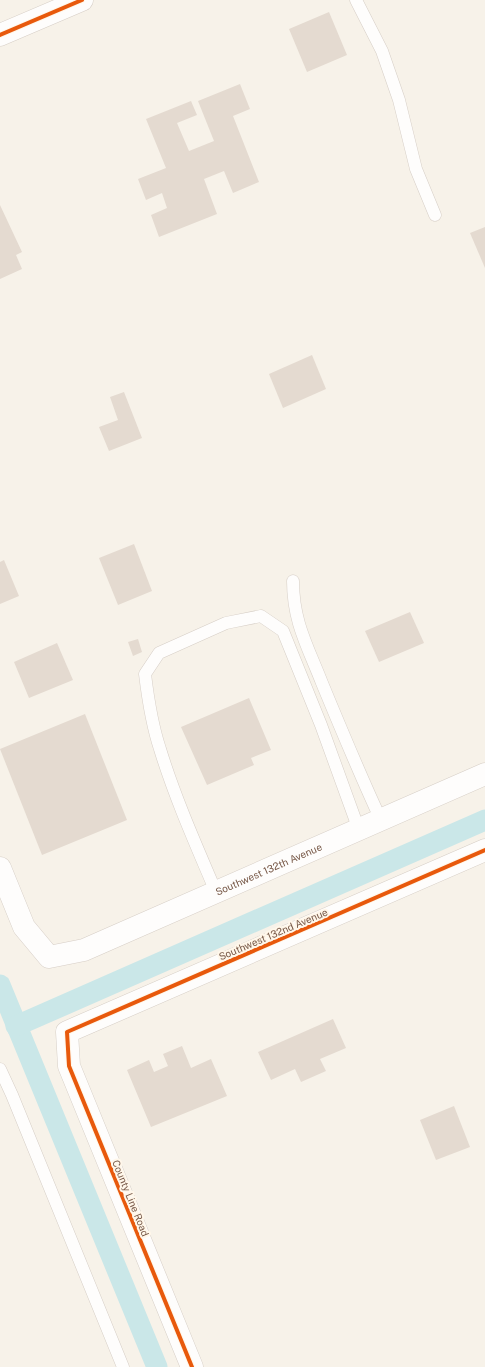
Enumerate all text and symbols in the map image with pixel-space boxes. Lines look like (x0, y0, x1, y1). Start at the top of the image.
street label: Southwest 132th Avenue (213, 840, 324, 898)
street label: Southwest 132nd Avenue (217, 905, 330, 962)
street label: County Line Road (110, 1158, 152, 1238)

